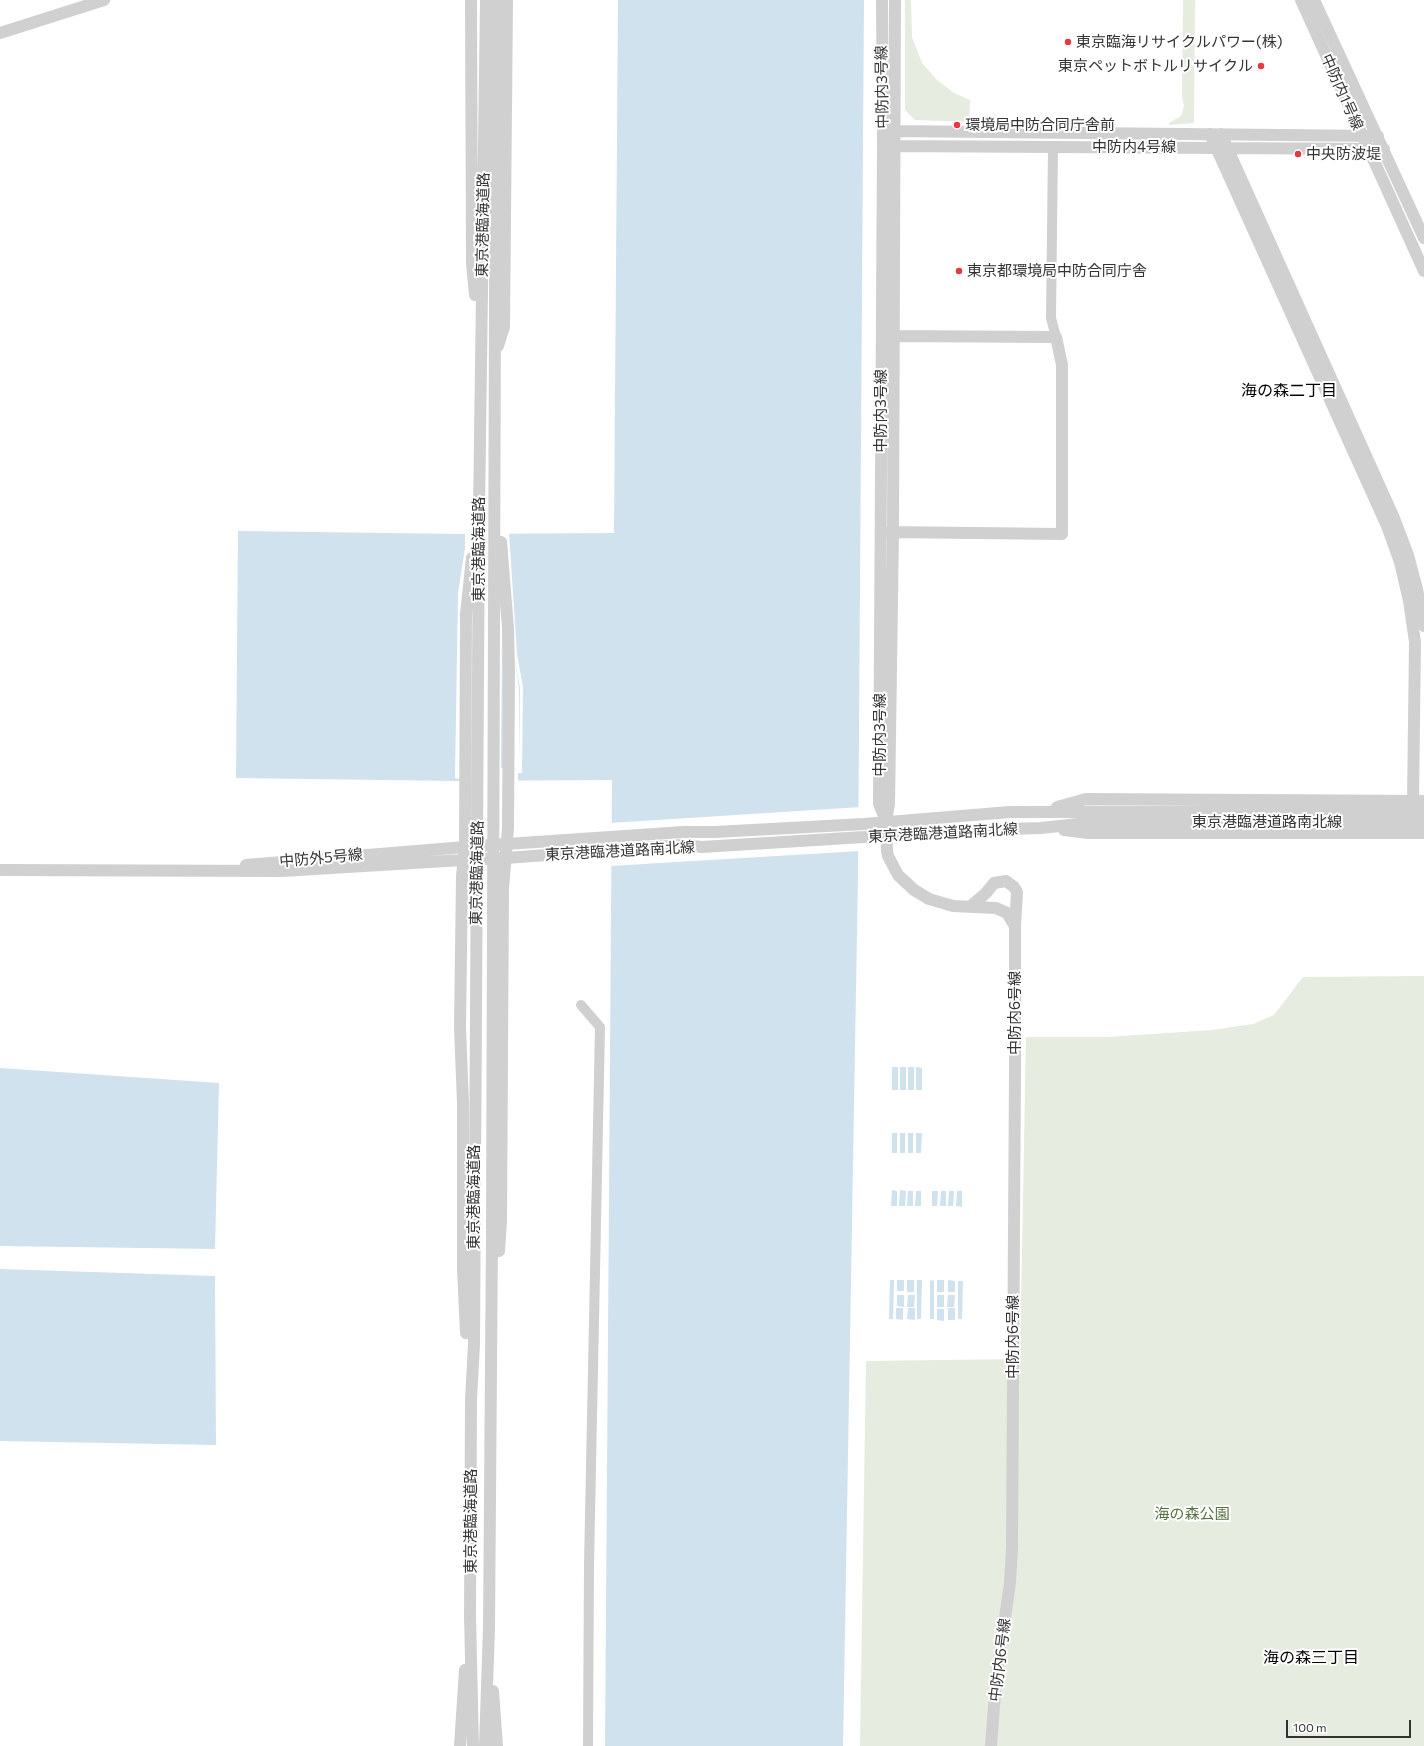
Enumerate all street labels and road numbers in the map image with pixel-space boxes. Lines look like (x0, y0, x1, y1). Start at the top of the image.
street label: 中防内3号線 (872, 45, 892, 129)
street label: 中防内1号線 (1317, 51, 1367, 133)
street label: 中防内4号線 (1092, 138, 1176, 156)
street label: 東京港臨海道路 (473, 172, 493, 278)
street label: 中防内3号線 (872, 369, 890, 453)
street label: 東京港臨海道路 (470, 497, 488, 601)
street label: 中防内3号線 (871, 693, 889, 777)
street label: 東京港臨港道路南北線 (1192, 813, 1342, 831)
street label: 東京港臨海道路 (467, 820, 487, 926)
street label: 東京港臨港道路南北線 (868, 820, 1018, 846)
street label: 東京港臨港道路南北線 (545, 838, 695, 864)
street label: 中防外5号線 (279, 845, 363, 871)
street label: 中防内6号線 (1006, 971, 1024, 1055)
street label: 東京港臨海道路 (465, 1145, 483, 1249)
street label: 中防内6号線 (1004, 1295, 1022, 1379)
street label: 東京港臨海道路 (462, 1469, 480, 1573)
street label: 中防内6号線 (986, 1617, 1014, 1703)

